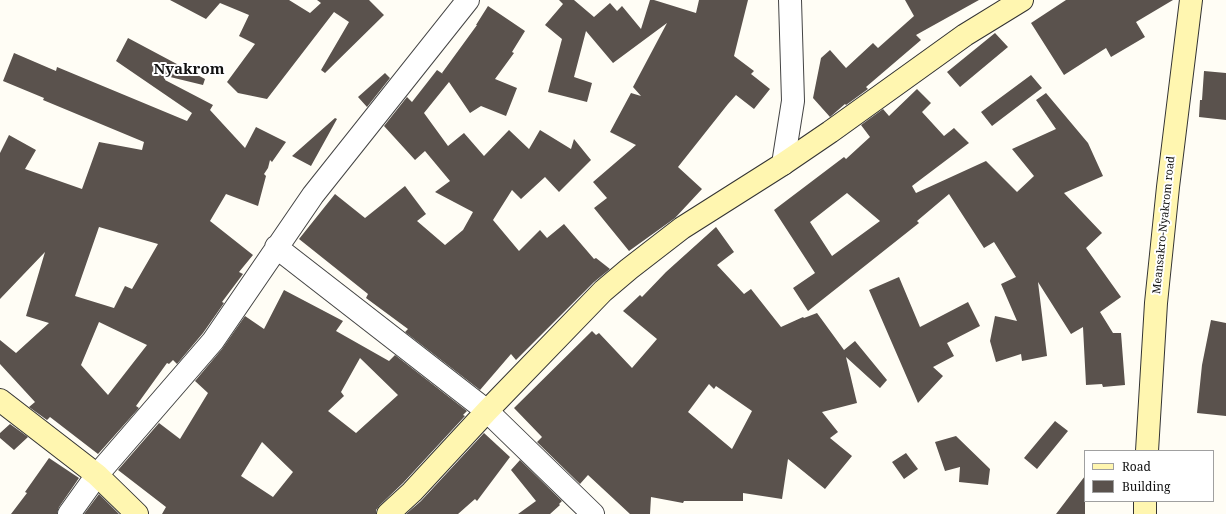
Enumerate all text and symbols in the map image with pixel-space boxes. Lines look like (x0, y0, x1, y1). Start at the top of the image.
district label: Nyakrom (154, 61, 224, 79)
street label: Meansakro-Nyakrom road (1150, 155, 1178, 295)
legend (1084, 450, 1214, 502)
text: Road (1122, 458, 1151, 475)
text: Building (1122, 478, 1170, 495)

